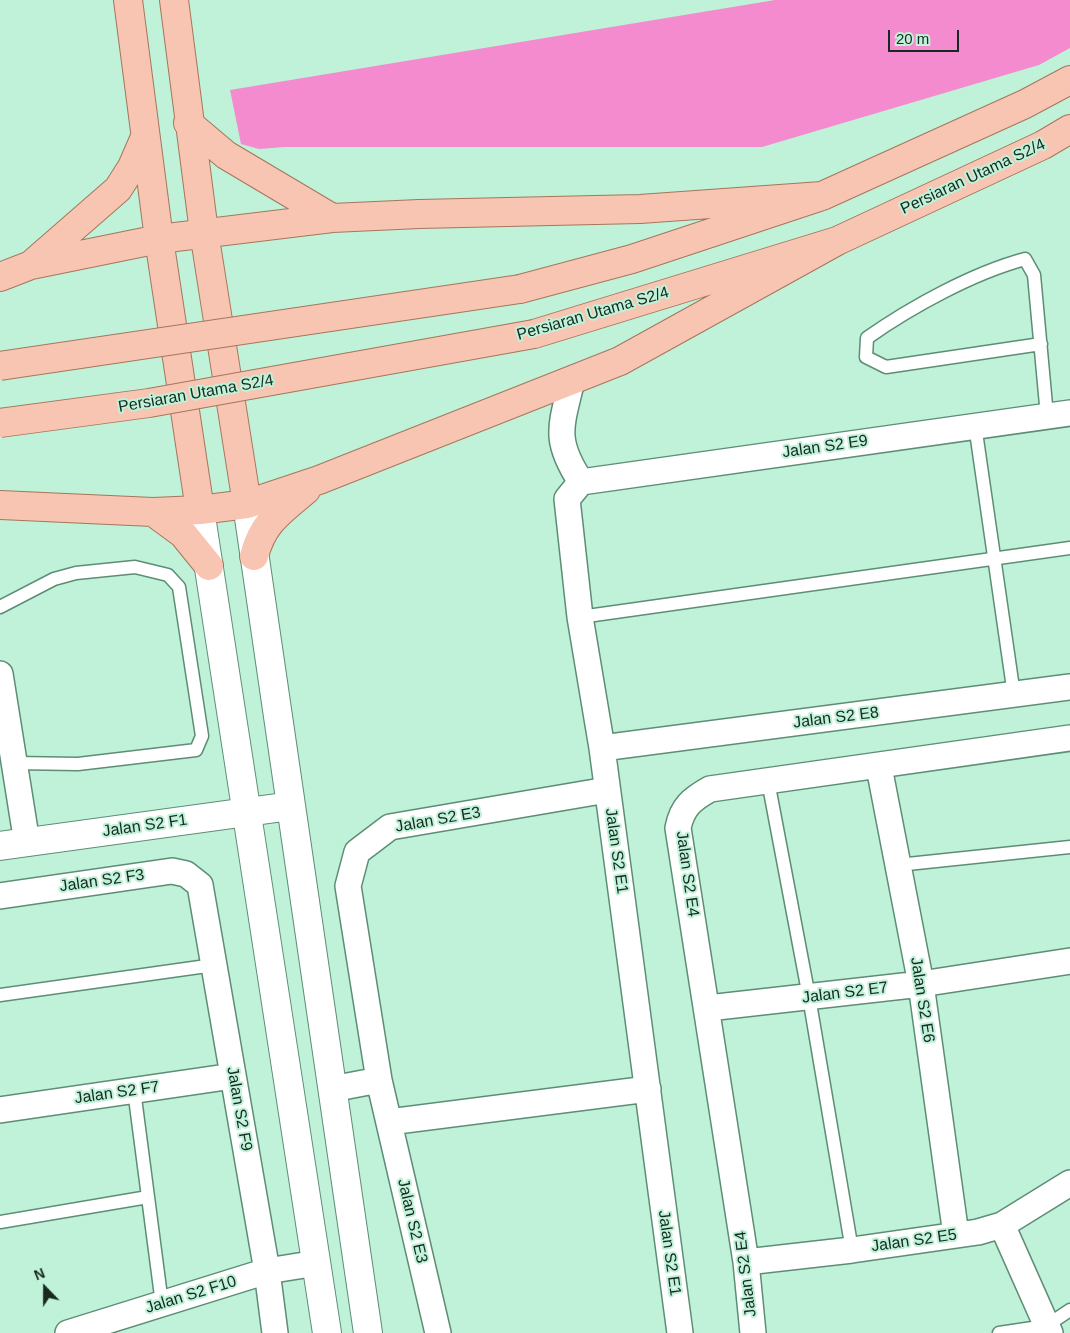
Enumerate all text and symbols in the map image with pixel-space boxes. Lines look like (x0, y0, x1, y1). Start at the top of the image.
scale bar (890, 20, 961, 52)
text: 20 m (896, 30, 929, 47)
street label: Persiaran Utama S2/4 (898, 135, 1048, 219)
street label: Persiaran Utama S2/4 (515, 283, 671, 345)
street label: Persiaran Utama S2/4 (117, 371, 275, 417)
street label: Jalan S2 E9 (781, 431, 869, 463)
street label: Jalan S2 E8 (792, 703, 880, 733)
street label: Jalan S2 E3 (394, 803, 482, 837)
street label: Jalan S2 E1 (600, 807, 632, 895)
street label: Jalan S2 F1 (101, 811, 189, 841)
street label: Jalan S2 E4 (671, 830, 703, 918)
street label: Jalan S2 F3 (58, 866, 146, 896)
street label: Jalan S2 E6 (906, 956, 938, 1044)
street label: Jalan S2 E7 (801, 978, 889, 1008)
street label: Jalan S2 F9 (222, 1065, 256, 1153)
street label: Jalan S2 F7 (73, 1078, 161, 1108)
street label: Jalan S2 E3 (393, 1177, 431, 1265)
street label: Jalan S2 E1 (653, 1209, 685, 1297)
street label: Jalan S2 E5 (870, 1225, 958, 1257)
street label: Jalan S2 E4 (731, 1230, 761, 1318)
north arrow (20, 1263, 70, 1313)
text: N (32, 1265, 47, 1283)
street label: Jalan S2 F10 (143, 1272, 239, 1318)

